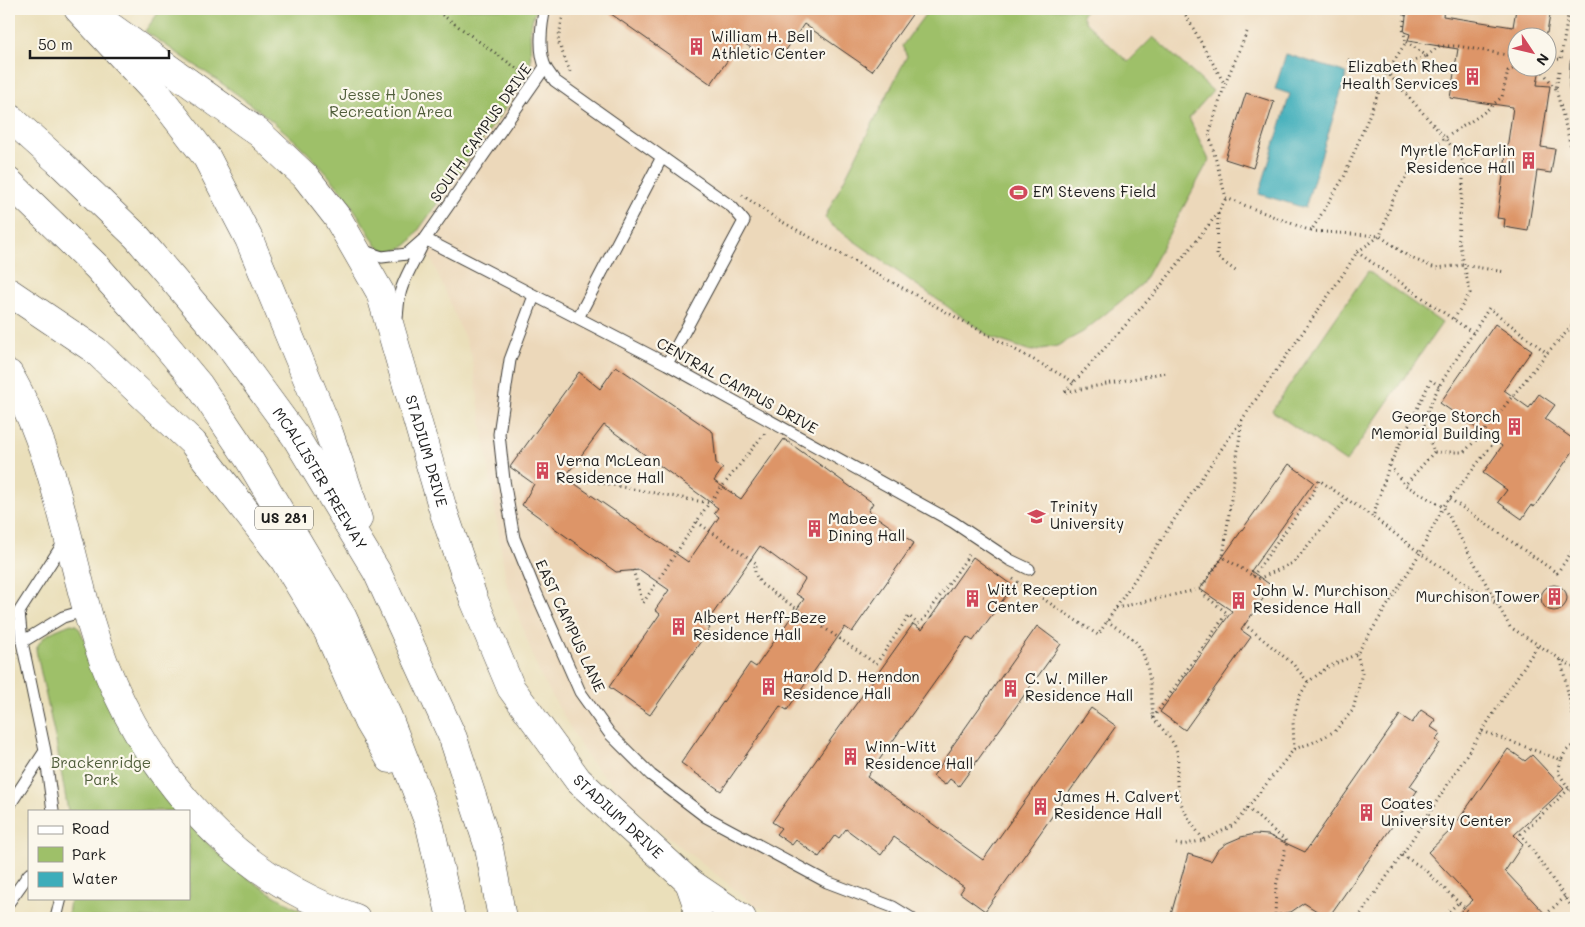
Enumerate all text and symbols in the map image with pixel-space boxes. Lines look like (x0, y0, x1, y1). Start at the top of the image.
place label: William H. Bell Athletic Center (711, 26, 826, 63)
scale bar (30, 28, 169, 60)
north arrow (1508, 28, 1558, 78)
text: 50 m (38, 34, 73, 54)
building icon: William H. Bell Athletic Center (687, 36, 707, 56)
text: N (1532, 50, 1554, 70)
place label: Elizabeth Rhea Health Services (1342, 56, 1458, 93)
street label: SOUTH CAMPUS DRIVE (425, 59, 536, 205)
building icon: Elizabeth Rhea Health Services (1462, 66, 1482, 86)
park label: Jesse H Jones Recreation Area (329, 84, 453, 121)
place label: Myrtle McFarlin Residence Hall (1401, 140, 1515, 177)
building icon: Myrtle McFarlin Residence Hall (1519, 150, 1539, 170)
place label: EM Stevens Field (1033, 181, 1156, 201)
sports icon: EM Stevens Field (1009, 182, 1029, 202)
street label: CENTRAL CAMPUS DRIVE (653, 332, 822, 438)
street label: STADIUM DRIVE (401, 393, 453, 510)
street label: MCALLISTER FREEWAY (268, 403, 372, 553)
place label: George Storch Memorial Building (1371, 406, 1500, 443)
building icon: George Storch Memorial Building (1504, 416, 1524, 436)
place label: Verna McLean Residence Hall (556, 450, 664, 487)
building icon: Verna McLean Residence Hall (532, 460, 552, 480)
place label: Trinity University (1050, 496, 1124, 533)
road number: US 281 (255, 506, 313, 530)
school or university icon: Trinity University (1026, 506, 1046, 526)
place label: Mabee Dining Hall (828, 508, 905, 545)
building icon: Mabee Dining Hall (804, 518, 824, 538)
street label: EAST CAMPUS LANE (531, 556, 611, 695)
place label: Witt Reception Center (987, 579, 1097, 616)
place label: John W. Murchison Residence Hall (1253, 580, 1388, 617)
place label: Murchison Tower (1415, 586, 1540, 606)
building icon: Murchison Tower (1544, 587, 1564, 607)
building icon: Witt Reception Center (963, 589, 983, 609)
building icon: John W. Murchison Residence Hall (1229, 590, 1249, 610)
place label: Albert Herff-Beze Residence Hall (693, 607, 827, 644)
building icon: Albert Herff-Beze Residence Hall (669, 617, 689, 637)
place label: Harold D. Herndon Residence Hall (783, 666, 920, 703)
place label: C. W. Miller Residence Hall (1025, 668, 1133, 705)
building icon: Harold D. Herndon Residence Hall (759, 676, 779, 696)
building icon: C. W. Miller Residence Hall (1001, 678, 1021, 698)
place label: Winn-Witt Residence Hall (865, 736, 973, 773)
building icon: Winn-Witt Residence Hall (841, 746, 861, 766)
park label: Brackenridge Park (51, 752, 151, 789)
street label: STADIUM DRIVE (569, 770, 668, 863)
place label: James H. Calvert Residence Hall (1054, 786, 1180, 823)
place label: Coates University Center (1381, 793, 1512, 830)
building icon: James H. Calvert Residence Hall (1030, 796, 1050, 816)
building icon: Coates University Center (1357, 803, 1377, 823)
legend (28, 810, 190, 900)
text: Road (72, 818, 109, 838)
text: Park (72, 844, 106, 864)
text: Water (72, 868, 118, 888)

